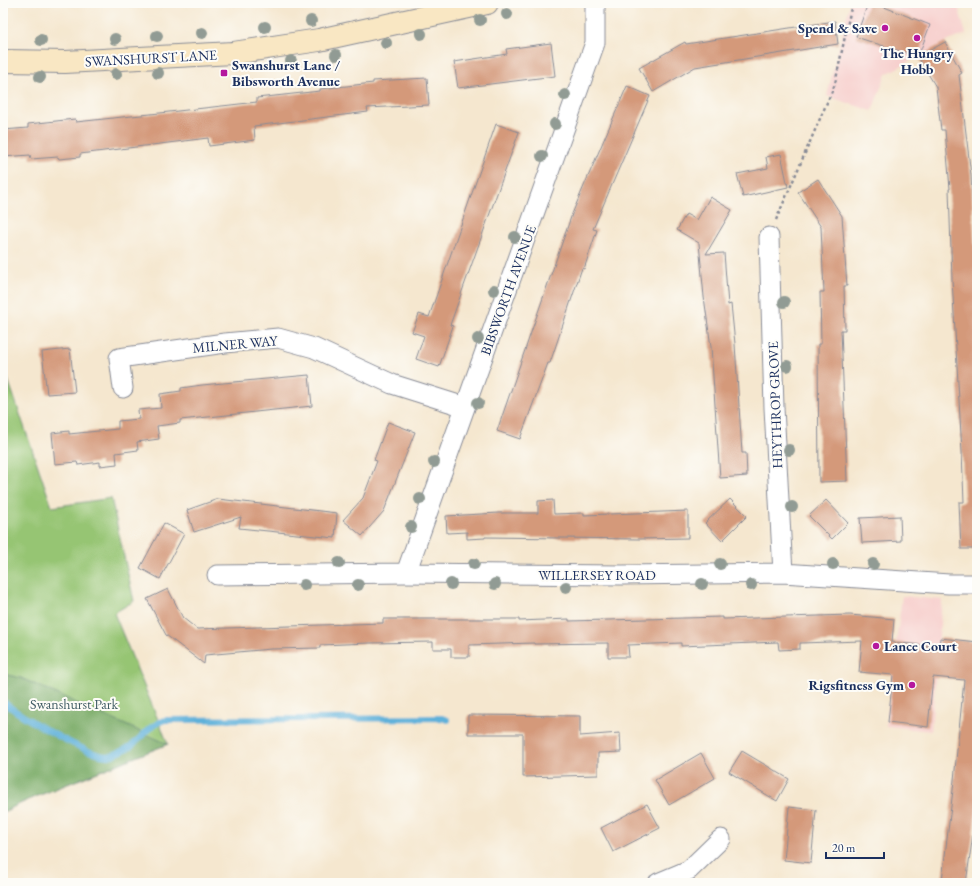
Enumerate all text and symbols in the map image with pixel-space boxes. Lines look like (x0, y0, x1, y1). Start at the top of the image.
place label: Spend & Save (798, 19, 877, 37)
marker: Spend & Save (880, 23, 890, 33)
marker: The Hungry Hobb (912, 33, 922, 43)
place label: The Hungry Hobb (881, 44, 954, 78)
street label: SWANSHURST LANE (85, 46, 217, 70)
place label: Swanshurst Lane / Bibsworth Avenue (232, 56, 341, 90)
marker: Swanshurst Lane / Bibsworth Avenue (219, 68, 229, 78)
street label: BIBSWORTH AVENUE (476, 222, 540, 358)
street label: MILNER WAY (192, 331, 279, 357)
street label: HEYTHROP GROVE (764, 341, 786, 469)
street label: WILLERSEY ROAD (538, 566, 656, 584)
place label: Lance Court (884, 637, 958, 655)
marker: Lance Court (871, 641, 881, 651)
place label: Rigsfitness Gym (808, 676, 905, 694)
marker: Rigsfitness Gym (907, 680, 917, 690)
park label: Swanshurst Park (30, 695, 119, 713)
scale bar (826, 834, 884, 860)
text: 20 m (832, 840, 856, 856)

